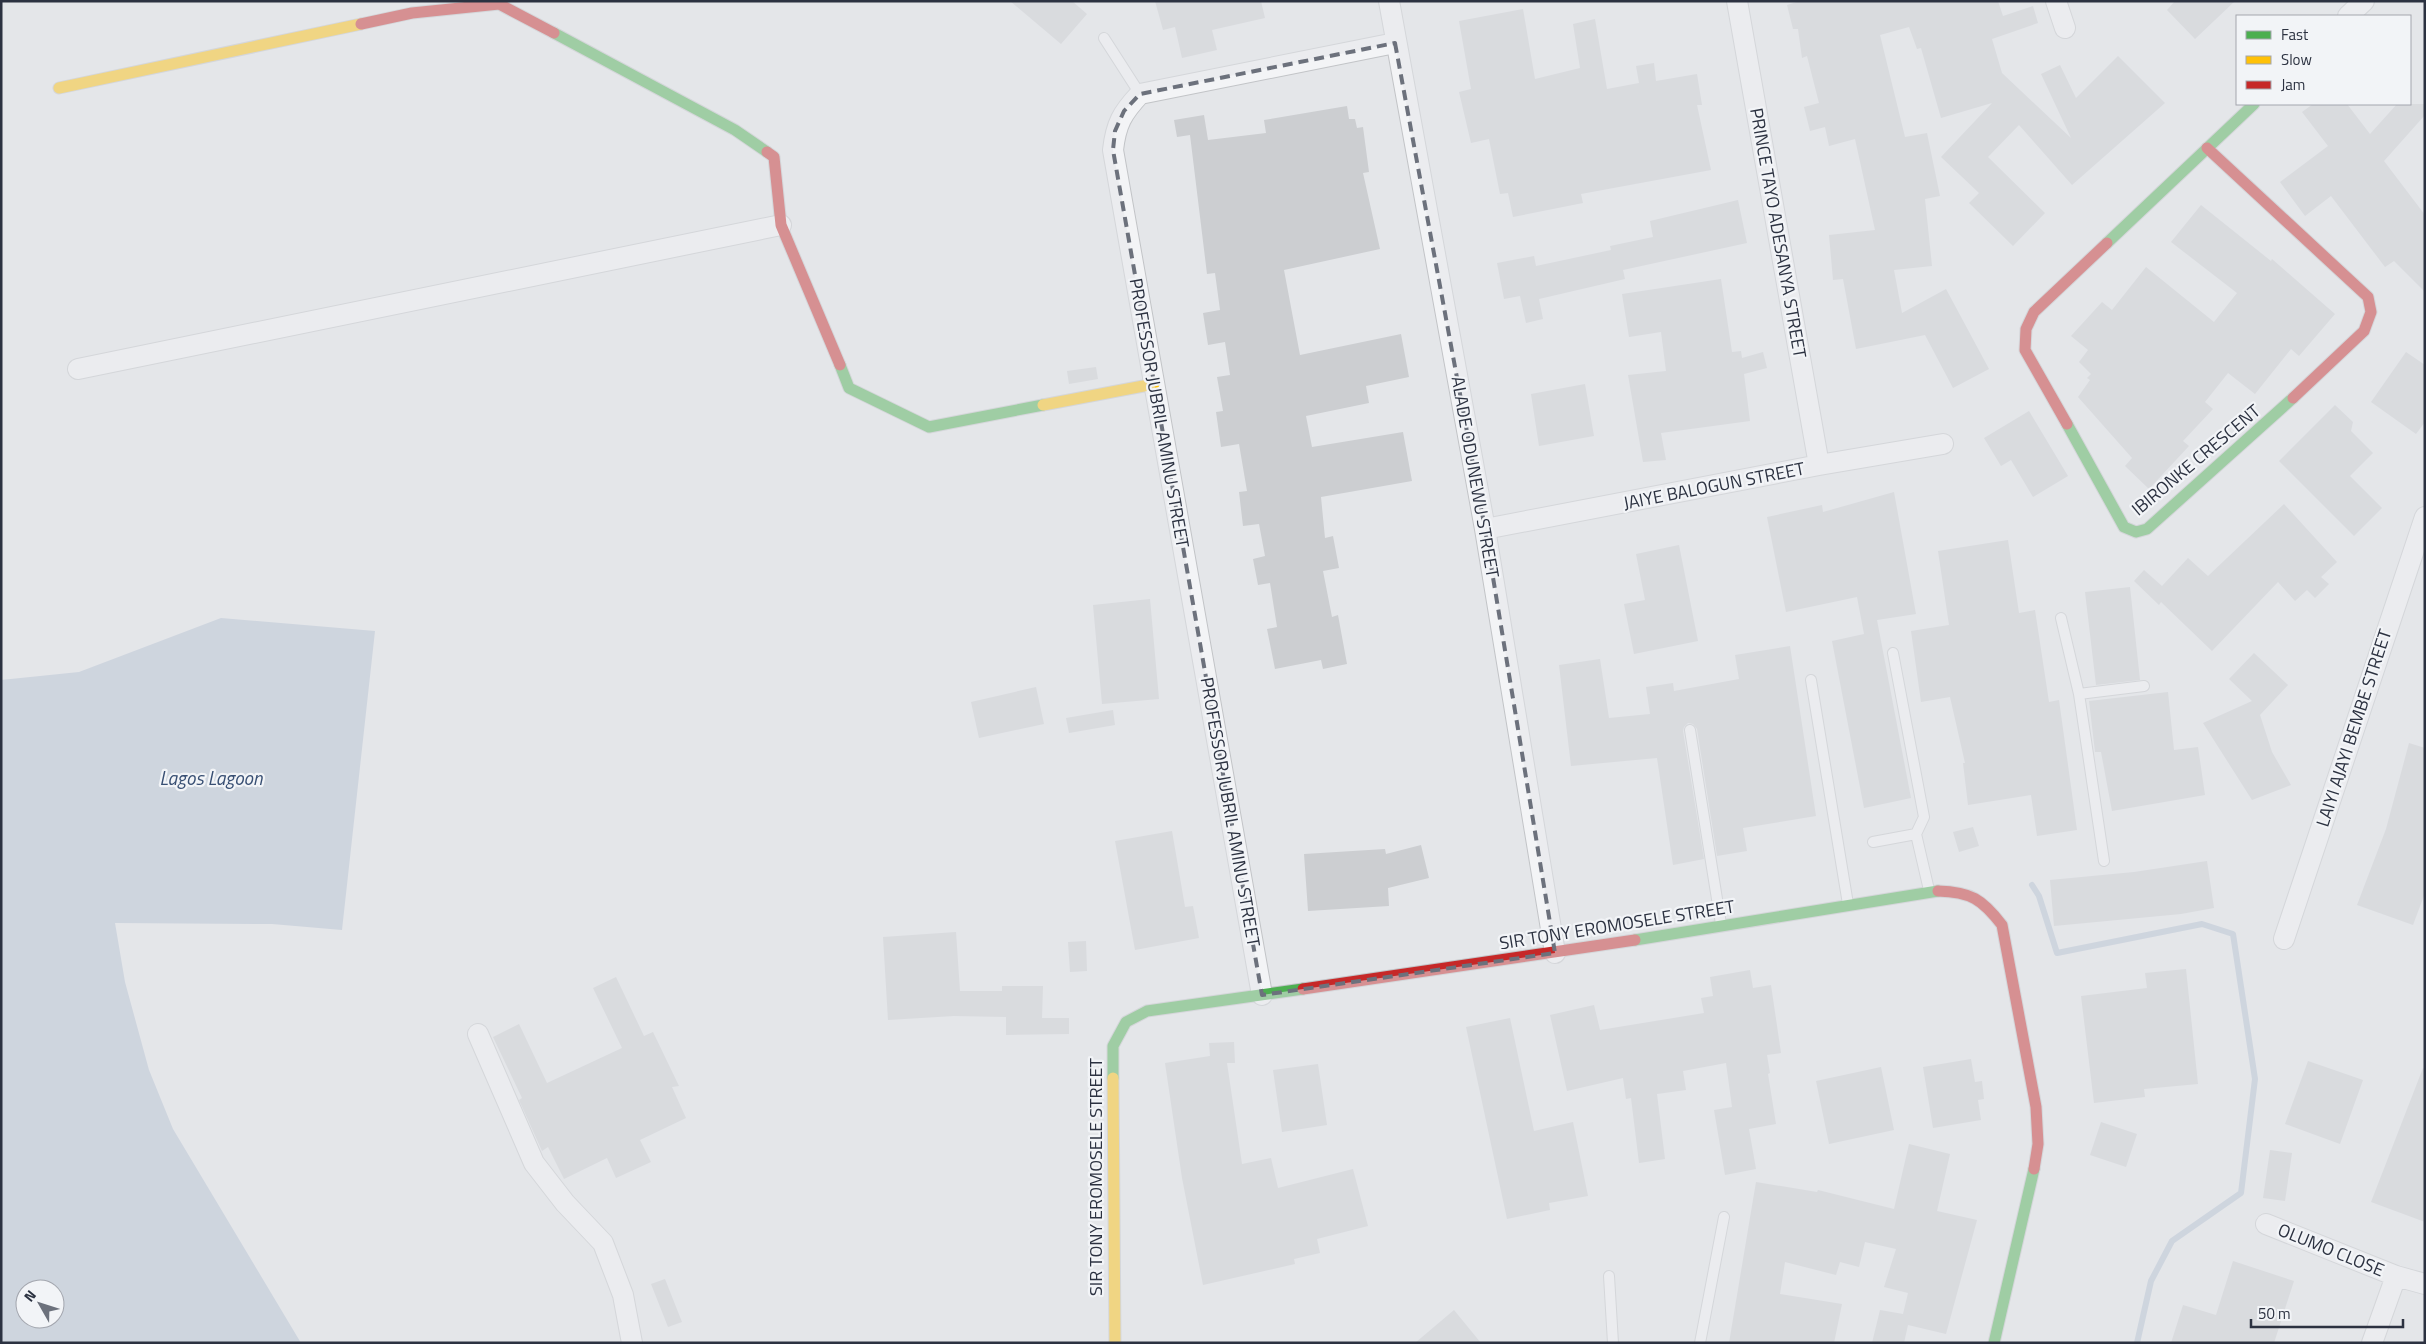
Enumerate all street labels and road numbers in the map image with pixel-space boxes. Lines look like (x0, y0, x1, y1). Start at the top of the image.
street label: PRINCE TAYO ADESANYA STREET (1743, 106, 1814, 361)
street label: PROFESSOR JUBRIL AMINU STREET (1122, 276, 1197, 550)
street label: ALADE ODUNEWU STREET (1444, 374, 1507, 580)
street label: IBIRONKE CRESCENT (2125, 397, 2266, 522)
street label: JAIYE BALOGUN STREET (1621, 455, 1807, 516)
street label: LAIYI AJAYI BEMBE STREET (2309, 625, 2398, 830)
street label: PROFESSOR JUBRIL AMINU STREET (1193, 675, 1268, 949)
street label: SIR TONY EROMOSELE STREET (1497, 892, 1737, 956)
street label: SIR TONY EROMOSELE STREET (1082, 1058, 1109, 1296)
street label: OLUMO CLOSE (2274, 1216, 2388, 1283)

